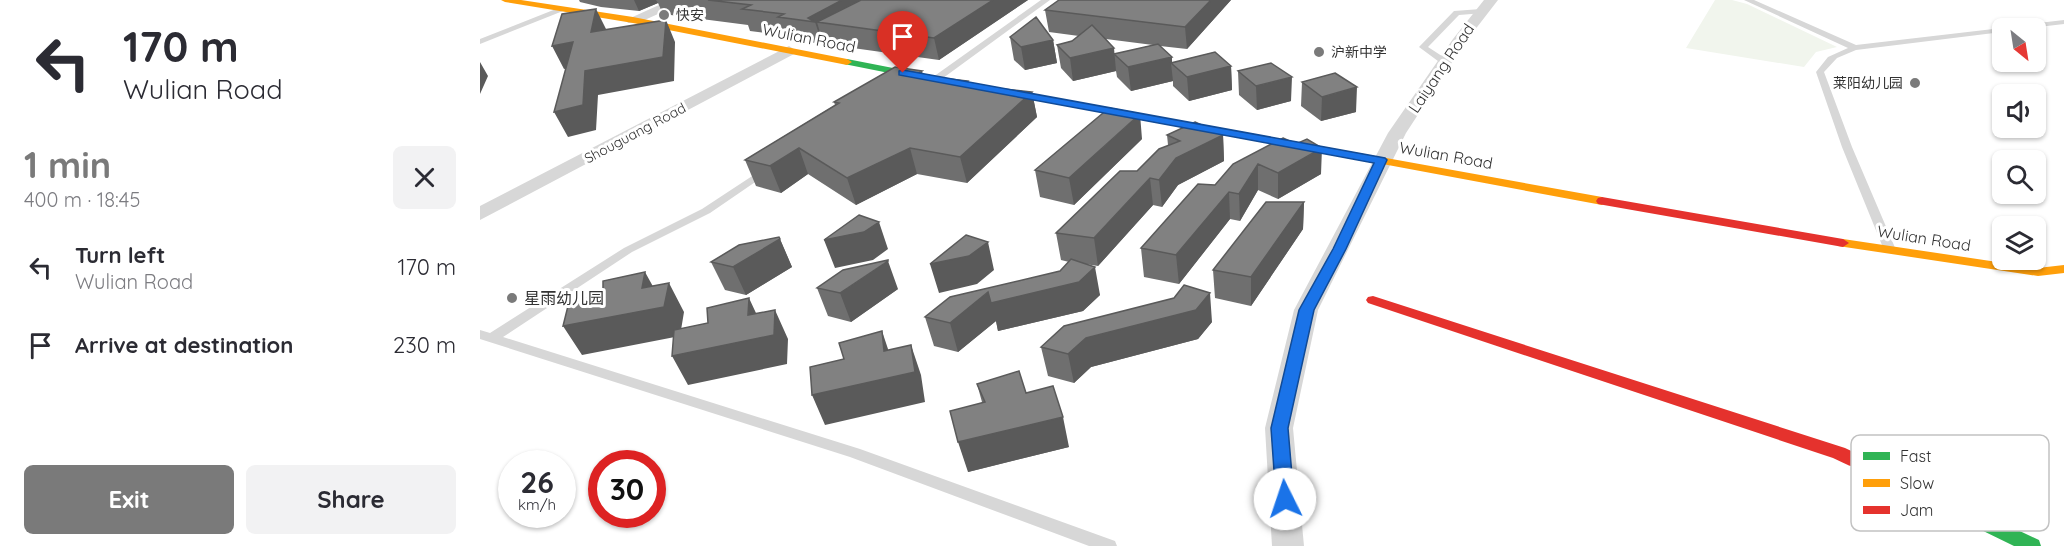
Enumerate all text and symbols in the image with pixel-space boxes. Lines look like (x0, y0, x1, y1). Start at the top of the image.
place label: 快安 (676, 6, 704, 24)
marker: 快安 (657, 8, 671, 22)
pin (877, 11, 928, 73)
north arrow (1992, 18, 2046, 72)
map controls (1992, 18, 2046, 270)
street label: Wulian Road (761, 19, 857, 57)
street label: Laiyang Road (1404, 19, 1478, 117)
text: 170 m (123, 20, 239, 73)
icon: arrive (886, 20, 919, 53)
icon: left (24, 24, 102, 102)
place label: 沪新中学 (1331, 43, 1387, 61)
marker: 沪新中学 (1312, 45, 1326, 59)
text: Wulian Road (123, 72, 283, 106)
place label: 莱阳幼儿园 (1833, 74, 1903, 92)
marker: 莱阳幼儿园 (1908, 76, 1922, 90)
button: sound (1992, 84, 2046, 138)
street label: Shouguang Road (581, 99, 689, 167)
street label: Wulian Road (1398, 137, 1494, 173)
text: 1 min (24, 142, 111, 187)
button: close (393, 146, 456, 209)
button: search (1992, 150, 2046, 204)
text: 400 m · 18:45 (24, 187, 140, 212)
button: layers (1992, 216, 2046, 270)
street label: Wulian Road (1876, 221, 1972, 255)
text: Turn left (75, 241, 165, 269)
icon: left (24, 251, 57, 284)
text: 170 m (397, 253, 456, 281)
text: Wulian Road (75, 269, 193, 294)
place label: 星雨幼儿园 (524, 288, 604, 308)
marker: 星雨幼儿园 (505, 291, 519, 305)
icon: arrive (24, 329, 57, 362)
text: Arrive at destination (75, 331, 293, 359)
text: 230 m (393, 331, 456, 359)
legend (1851, 435, 2049, 531)
text: Fast (1900, 446, 1931, 466)
speed limit sign: 30 (588, 450, 666, 528)
text: 26 (520, 463, 554, 501)
button: Exit (24, 465, 234, 534)
button: Share (246, 465, 456, 534)
position arrow (1253, 467, 1317, 531)
text: Slow (1900, 473, 1934, 493)
text: km/h (518, 495, 556, 514)
text: Jam (1900, 500, 1933, 520)

